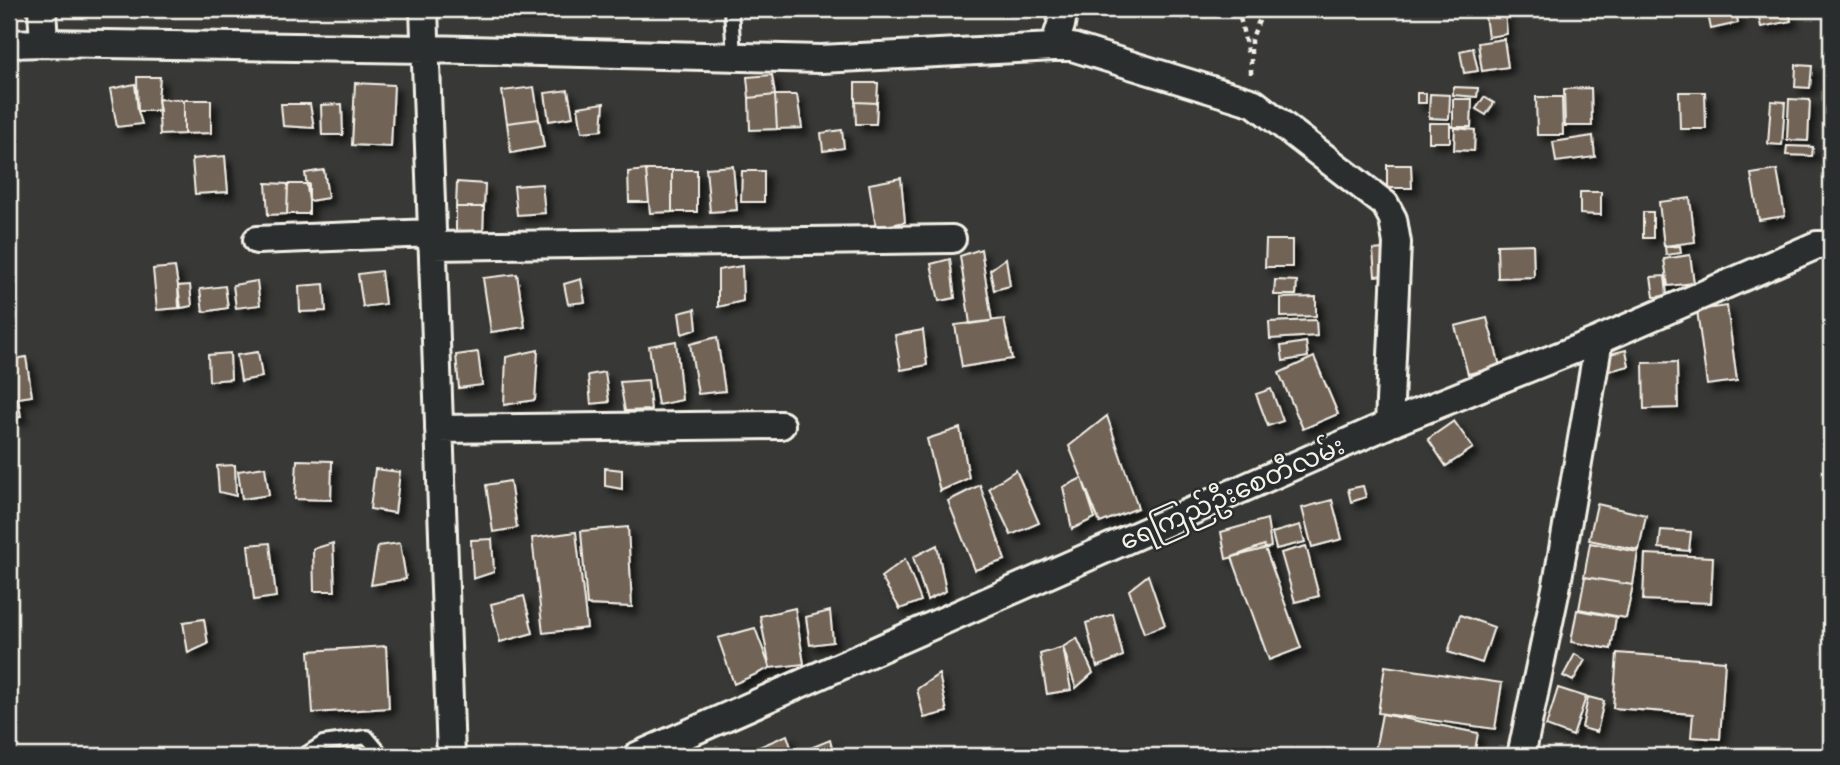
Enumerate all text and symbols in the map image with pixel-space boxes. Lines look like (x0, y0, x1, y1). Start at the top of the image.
street label: ရေကြည်ဦးစေတီလမ်း (1112, 423, 1352, 563)

